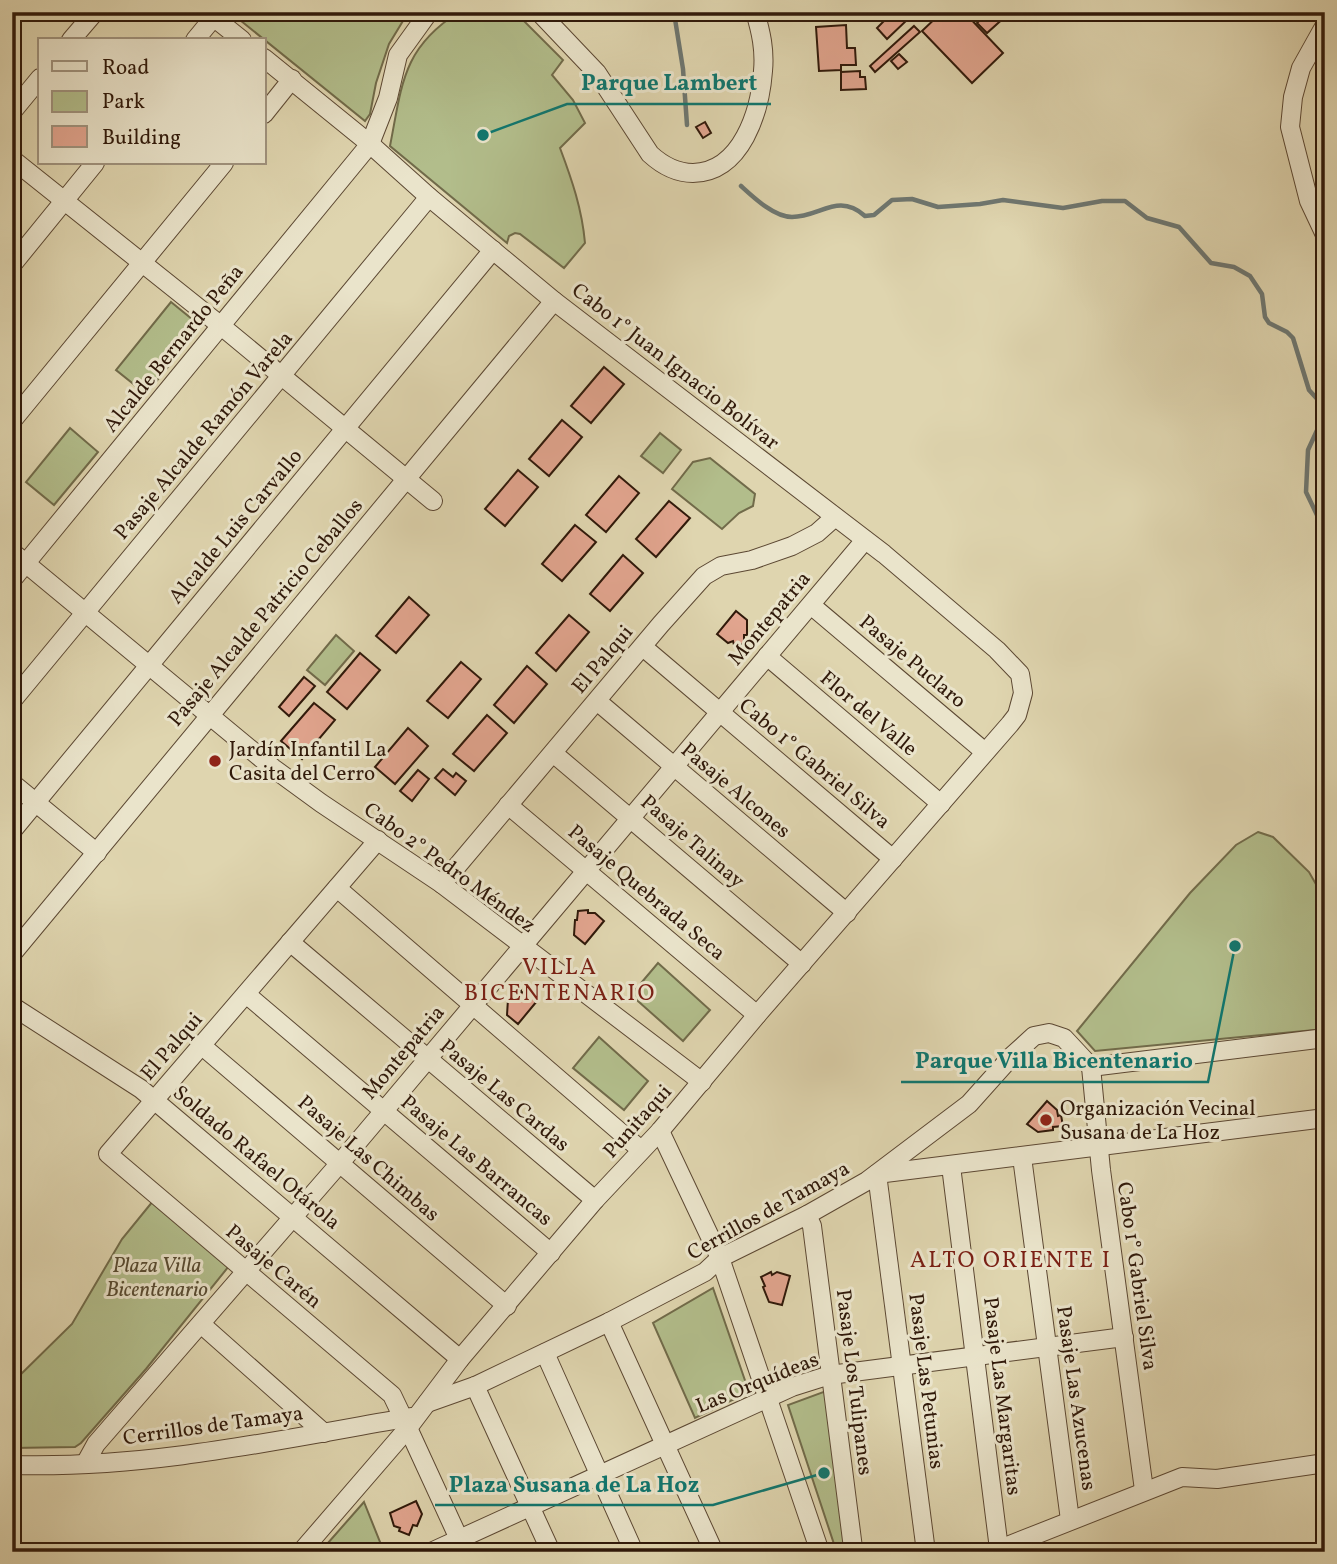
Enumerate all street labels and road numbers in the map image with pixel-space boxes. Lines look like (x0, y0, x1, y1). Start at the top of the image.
street label: Alcalde Bernardo Peña (97, 259, 251, 439)
street label: Cabo 1° Juan Ignacio Bolívar (565, 277, 785, 458)
street label: Pasaje Alcalde Ramón Varela (108, 325, 300, 547)
street label: Alcalde Luis Carvallo (163, 443, 310, 611)
street label: Pasaje Alcalde Patricio Ceballos (162, 493, 370, 733)
street label: Montepatria (722, 566, 818, 672)
street label: Pasaje Puclaro (852, 609, 972, 716)
street label: El Palqui (566, 619, 641, 701)
street label: Flor del Valle (813, 665, 923, 764)
street label: Cabo 1° Gabriel Silva (732, 692, 896, 836)
street label: Pasaje Alcones (674, 737, 796, 846)
street label: Pasaje Talinay (634, 789, 751, 896)
street label: Cabo 2° Pedro Méndez (357, 796, 541, 940)
street label: Pasaje Quebrada Seca (561, 818, 731, 968)
street label: Montepatria (356, 1000, 452, 1106)
street label: El Palqui (134, 1007, 210, 1087)
street label: Pasaje Las Cardas (433, 1033, 575, 1159)
street label: Soldado Rafael Otárola (166, 1079, 346, 1237)
street label: Punitaqui (597, 1079, 679, 1165)
street label: Pasaje Las Chimbas (291, 1089, 445, 1229)
street label: Pasaje Las Barrancas (394, 1089, 558, 1234)
street label: Cerrillos de Tamaya (682, 1155, 855, 1268)
street label: Cabo 1° Gabriel Silva (1109, 1180, 1164, 1372)
street label: Pasaje Carén (219, 1218, 327, 1316)
street label: Pasaje Los Tulipanes (828, 1287, 879, 1477)
street label: Pasaje Las Petunias (900, 1292, 951, 1471)
street label: Pasaje Las Margaritas (975, 1295, 1028, 1497)
street label: Pasaje Las Azucenas (1048, 1304, 1103, 1492)
street label: Las Orquídeas (692, 1346, 823, 1421)
street label: Cerrillos de Tamaya (121, 1399, 305, 1453)

